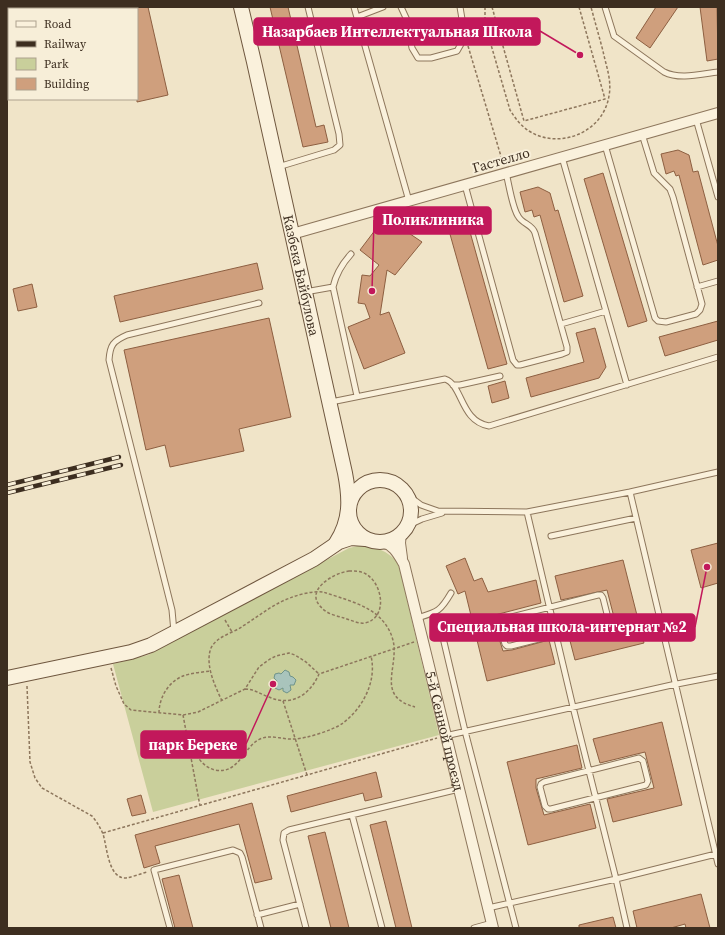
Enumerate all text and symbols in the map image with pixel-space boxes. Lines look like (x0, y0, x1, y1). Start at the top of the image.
legend (8, 8, 138, 100)
text: Road (44, 16, 71, 32)
callout: Назарбаев Интеллектуальная Школа (254, 18, 540, 45)
text: Назарбаев Интеллектуальная Школа (262, 21, 533, 42)
text: Railway (44, 36, 87, 52)
text: Park (44, 56, 69, 72)
text: Building (44, 76, 89, 92)
street label: Гастелло (470, 142, 532, 178)
callout: Поликлиника (374, 207, 491, 234)
text: Поликлиника (382, 209, 485, 230)
street label: Казбека Байбулова (278, 213, 325, 339)
callout: Специальная школа-интернат №2 (430, 614, 695, 641)
text: Специальная школа-интернат №2 (437, 616, 687, 637)
street label: 5-й Сенной проезд (421, 669, 469, 793)
callout: парк Береке (141, 731, 246, 758)
text: парк Береке (149, 734, 238, 755)

